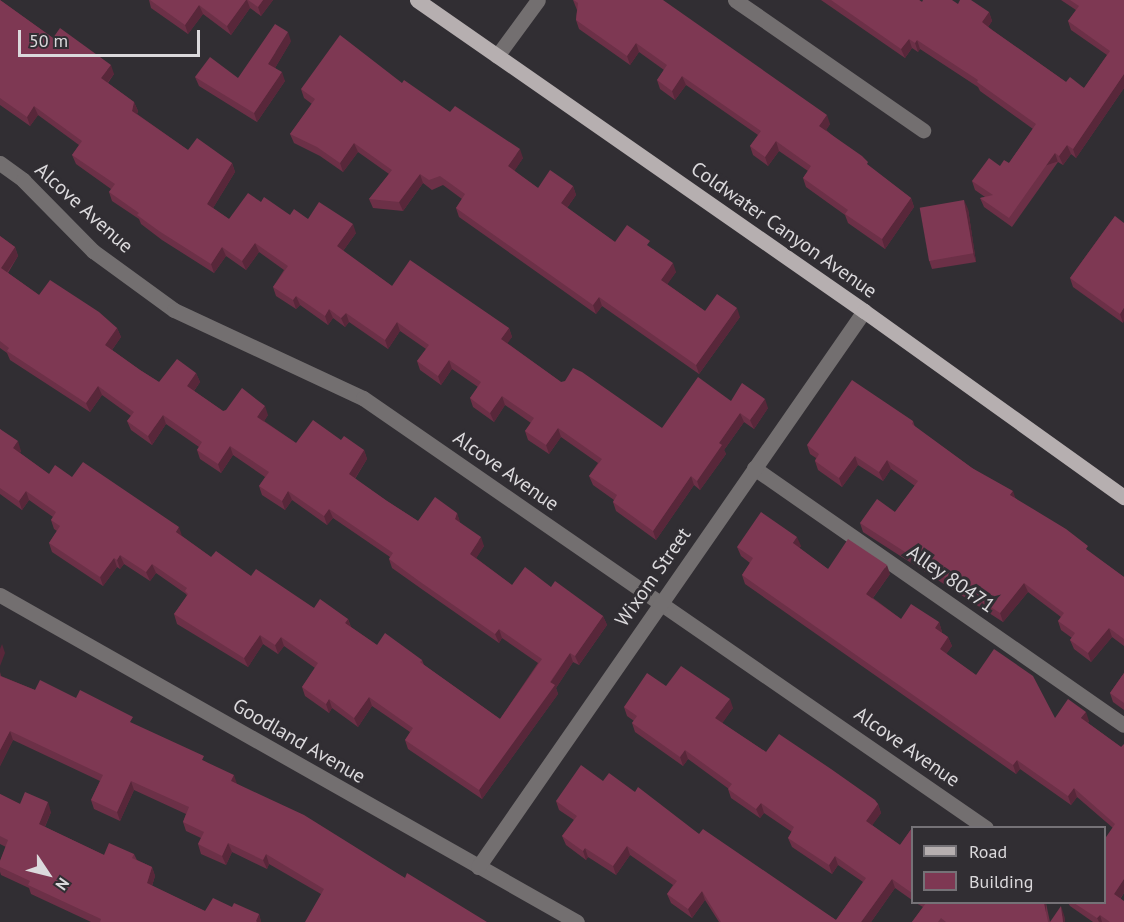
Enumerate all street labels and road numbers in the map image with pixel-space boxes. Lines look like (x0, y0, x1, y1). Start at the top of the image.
street label: Coldwater Canyon Avenue (686, 156, 882, 304)
street label: Alcove Avenue (30, 158, 138, 258)
street label: Alcove Avenue (448, 426, 564, 516)
street label: Wixom Street (610, 523, 696, 631)
street label: Alley 80471 (902, 540, 1000, 618)
street label: Goodland Avenue (228, 693, 370, 789)
street label: Alcove Avenue (849, 702, 965, 792)

